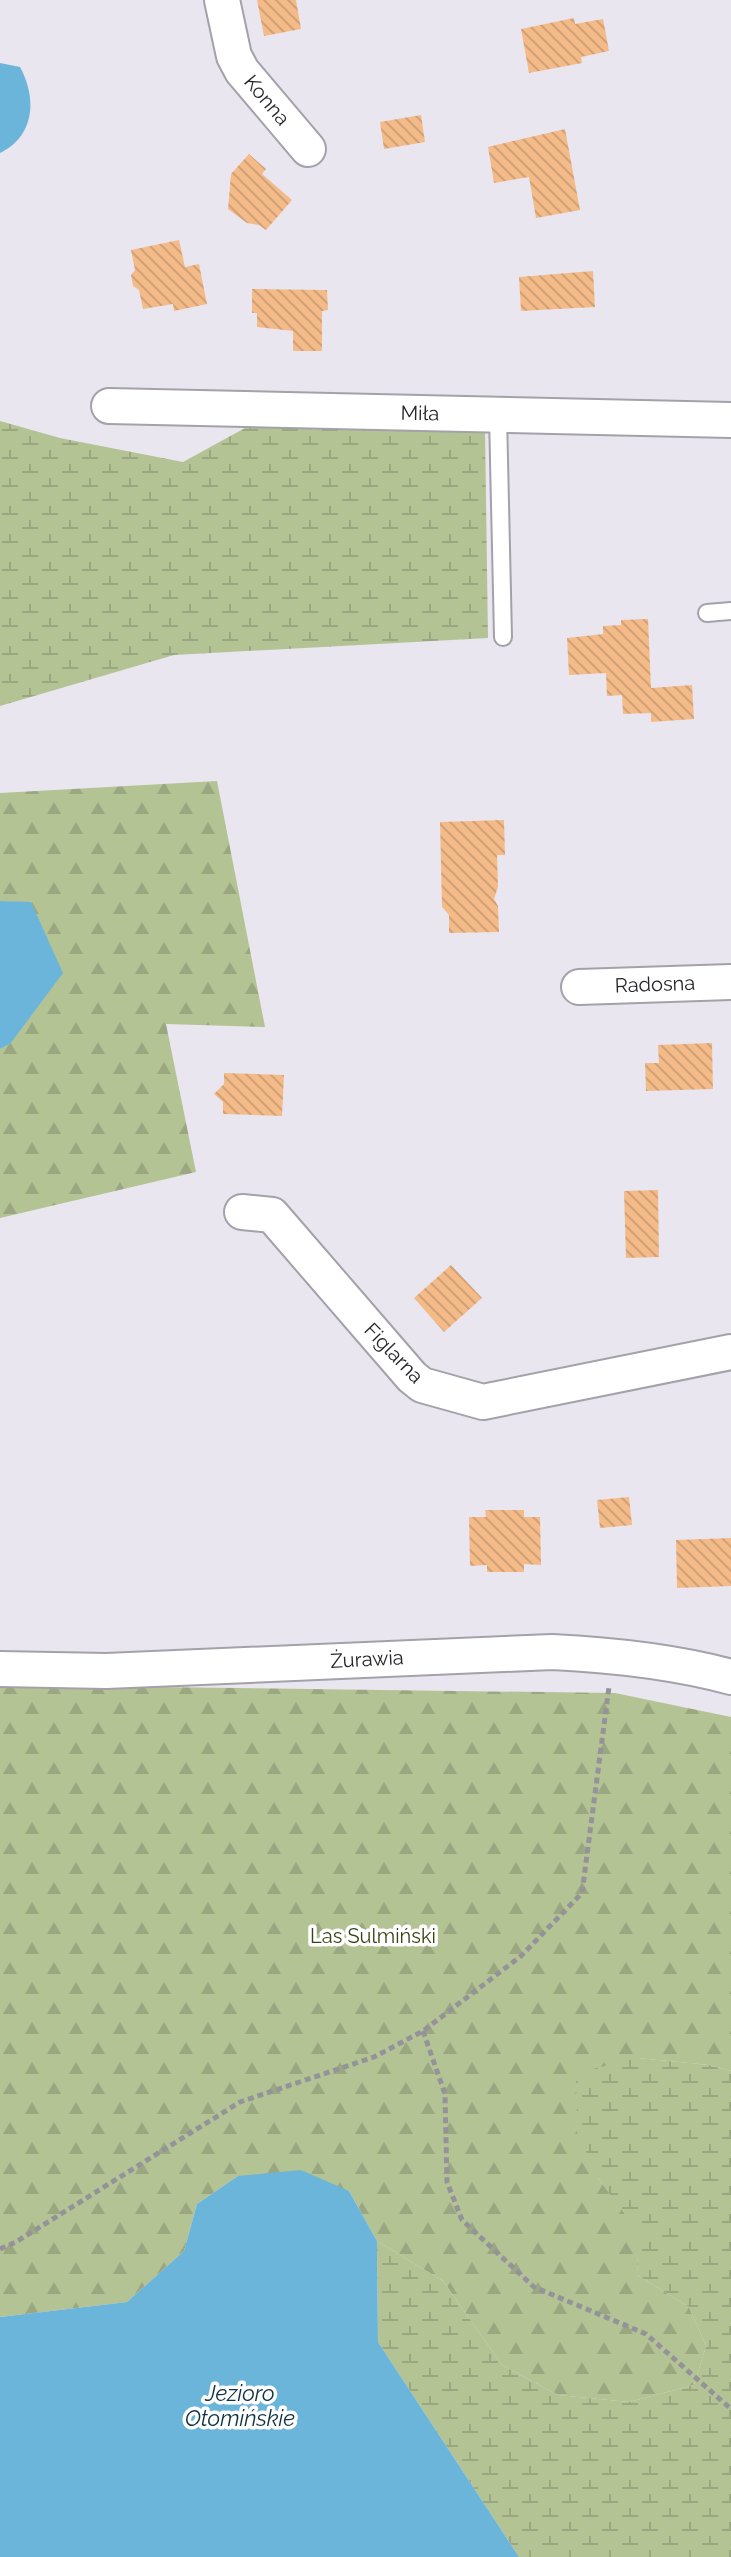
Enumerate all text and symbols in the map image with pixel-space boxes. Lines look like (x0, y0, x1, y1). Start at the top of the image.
street label: Konna (239, 70, 295, 130)
street label: Miła (400, 401, 440, 425)
street label: Radosna (614, 971, 696, 997)
street label: Figlarna (360, 1318, 428, 1388)
street label: Żurawia (330, 1644, 404, 1673)
park label: Las Sulmiński (310, 1924, 436, 1948)
water label: Jezioro Otomińskie (185, 2380, 295, 2431)

